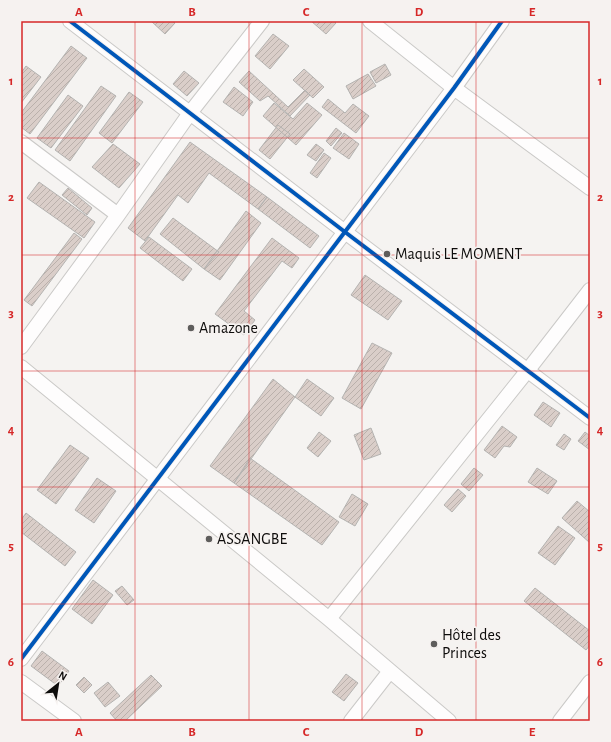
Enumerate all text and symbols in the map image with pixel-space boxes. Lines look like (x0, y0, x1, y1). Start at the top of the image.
text: A (75, 6, 83, 19)
text: B (188, 6, 196, 19)
text: C (303, 6, 310, 19)
text: D (415, 6, 424, 19)
text: E (529, 6, 536, 19)
text: 1 (9, 75, 13, 88)
text: 1 (598, 75, 602, 88)
text: 2 (8, 191, 14, 204)
text: 2 (597, 191, 603, 204)
place label: Maquis LE MOMENT (395, 246, 522, 262)
marker: Maquis LE MOMENT (382, 249, 392, 259)
text: 3 (8, 307, 14, 320)
text: 3 (597, 307, 603, 320)
place label: Amazone (199, 320, 258, 336)
marker: Amazone (186, 323, 196, 333)
text: 4 (8, 424, 15, 437)
text: 4 (597, 424, 604, 437)
place label: ASSANGBE (217, 531, 287, 547)
marker: ASSANGBE (204, 534, 214, 544)
text: 5 (8, 540, 14, 553)
text: 5 (597, 540, 603, 553)
place label: Hôtel des Princes (442, 627, 501, 661)
marker: Hôtel des Princes (429, 639, 439, 649)
text: 6 (8, 656, 14, 669)
text: 6 (597, 656, 603, 669)
north arrow (38, 664, 78, 704)
text: N (57, 669, 69, 682)
text: A (75, 726, 83, 739)
text: B (188, 726, 196, 739)
text: C (303, 726, 310, 739)
text: D (415, 726, 424, 739)
text: E (529, 726, 536, 739)

